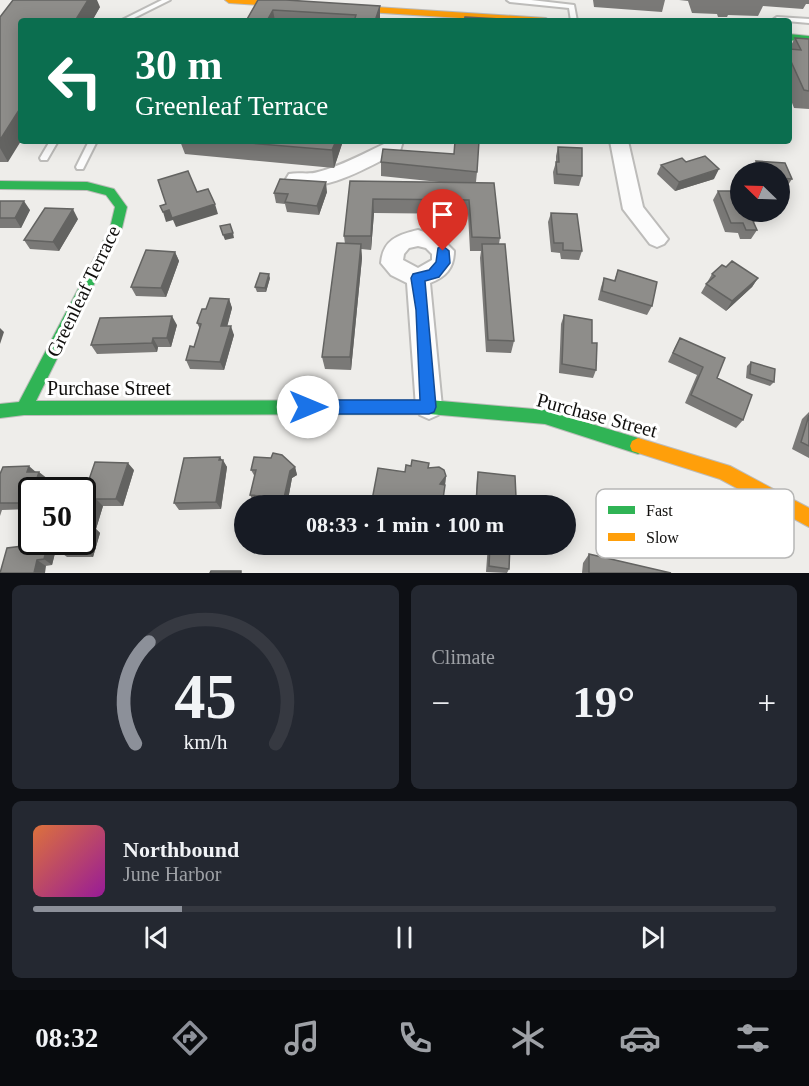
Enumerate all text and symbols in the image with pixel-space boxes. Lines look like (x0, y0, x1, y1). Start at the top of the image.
icon: left (36, 42, 114, 120)
text: 30 m (135, 42, 223, 88)
text: Greenleaf Terrace (135, 91, 328, 121)
north arrow (730, 162, 790, 222)
map controls (730, 162, 790, 222)
pin (417, 189, 468, 251)
icon: arrive (426, 198, 459, 231)
street label: Greenleaf Terrace (42, 222, 124, 360)
position arrow (276, 375, 340, 439)
street label: Purchase Street (47, 377, 171, 399)
street label: Purchase Street (534, 388, 660, 442)
speed limit sign: 50 (18, 477, 96, 555)
legend (596, 489, 794, 558)
text: Fast (646, 502, 673, 519)
text: 08:33 · 1 min · 100 m (306, 512, 504, 537)
text: Slow (646, 529, 679, 546)
text: Climate (432, 646, 495, 668)
text: 45 (174, 662, 236, 731)
text: 19° (572, 677, 635, 727)
text: − (432, 685, 450, 721)
text: + (757, 685, 776, 721)
text: km/h (183, 730, 228, 754)
text: Northbound (123, 837, 239, 862)
text: June Harbor (123, 863, 221, 885)
icon: previous (140, 921, 173, 954)
icon: pause (388, 921, 421, 954)
icon: next (636, 921, 669, 954)
icon: directions (169, 1017, 211, 1059)
icon: music (281, 1017, 323, 1059)
icon: phone (394, 1017, 436, 1059)
icon: climate (507, 1017, 549, 1059)
icon: car (619, 1017, 661, 1059)
icon: filters (732, 1017, 774, 1059)
text: 08:32 (35, 1023, 98, 1053)

